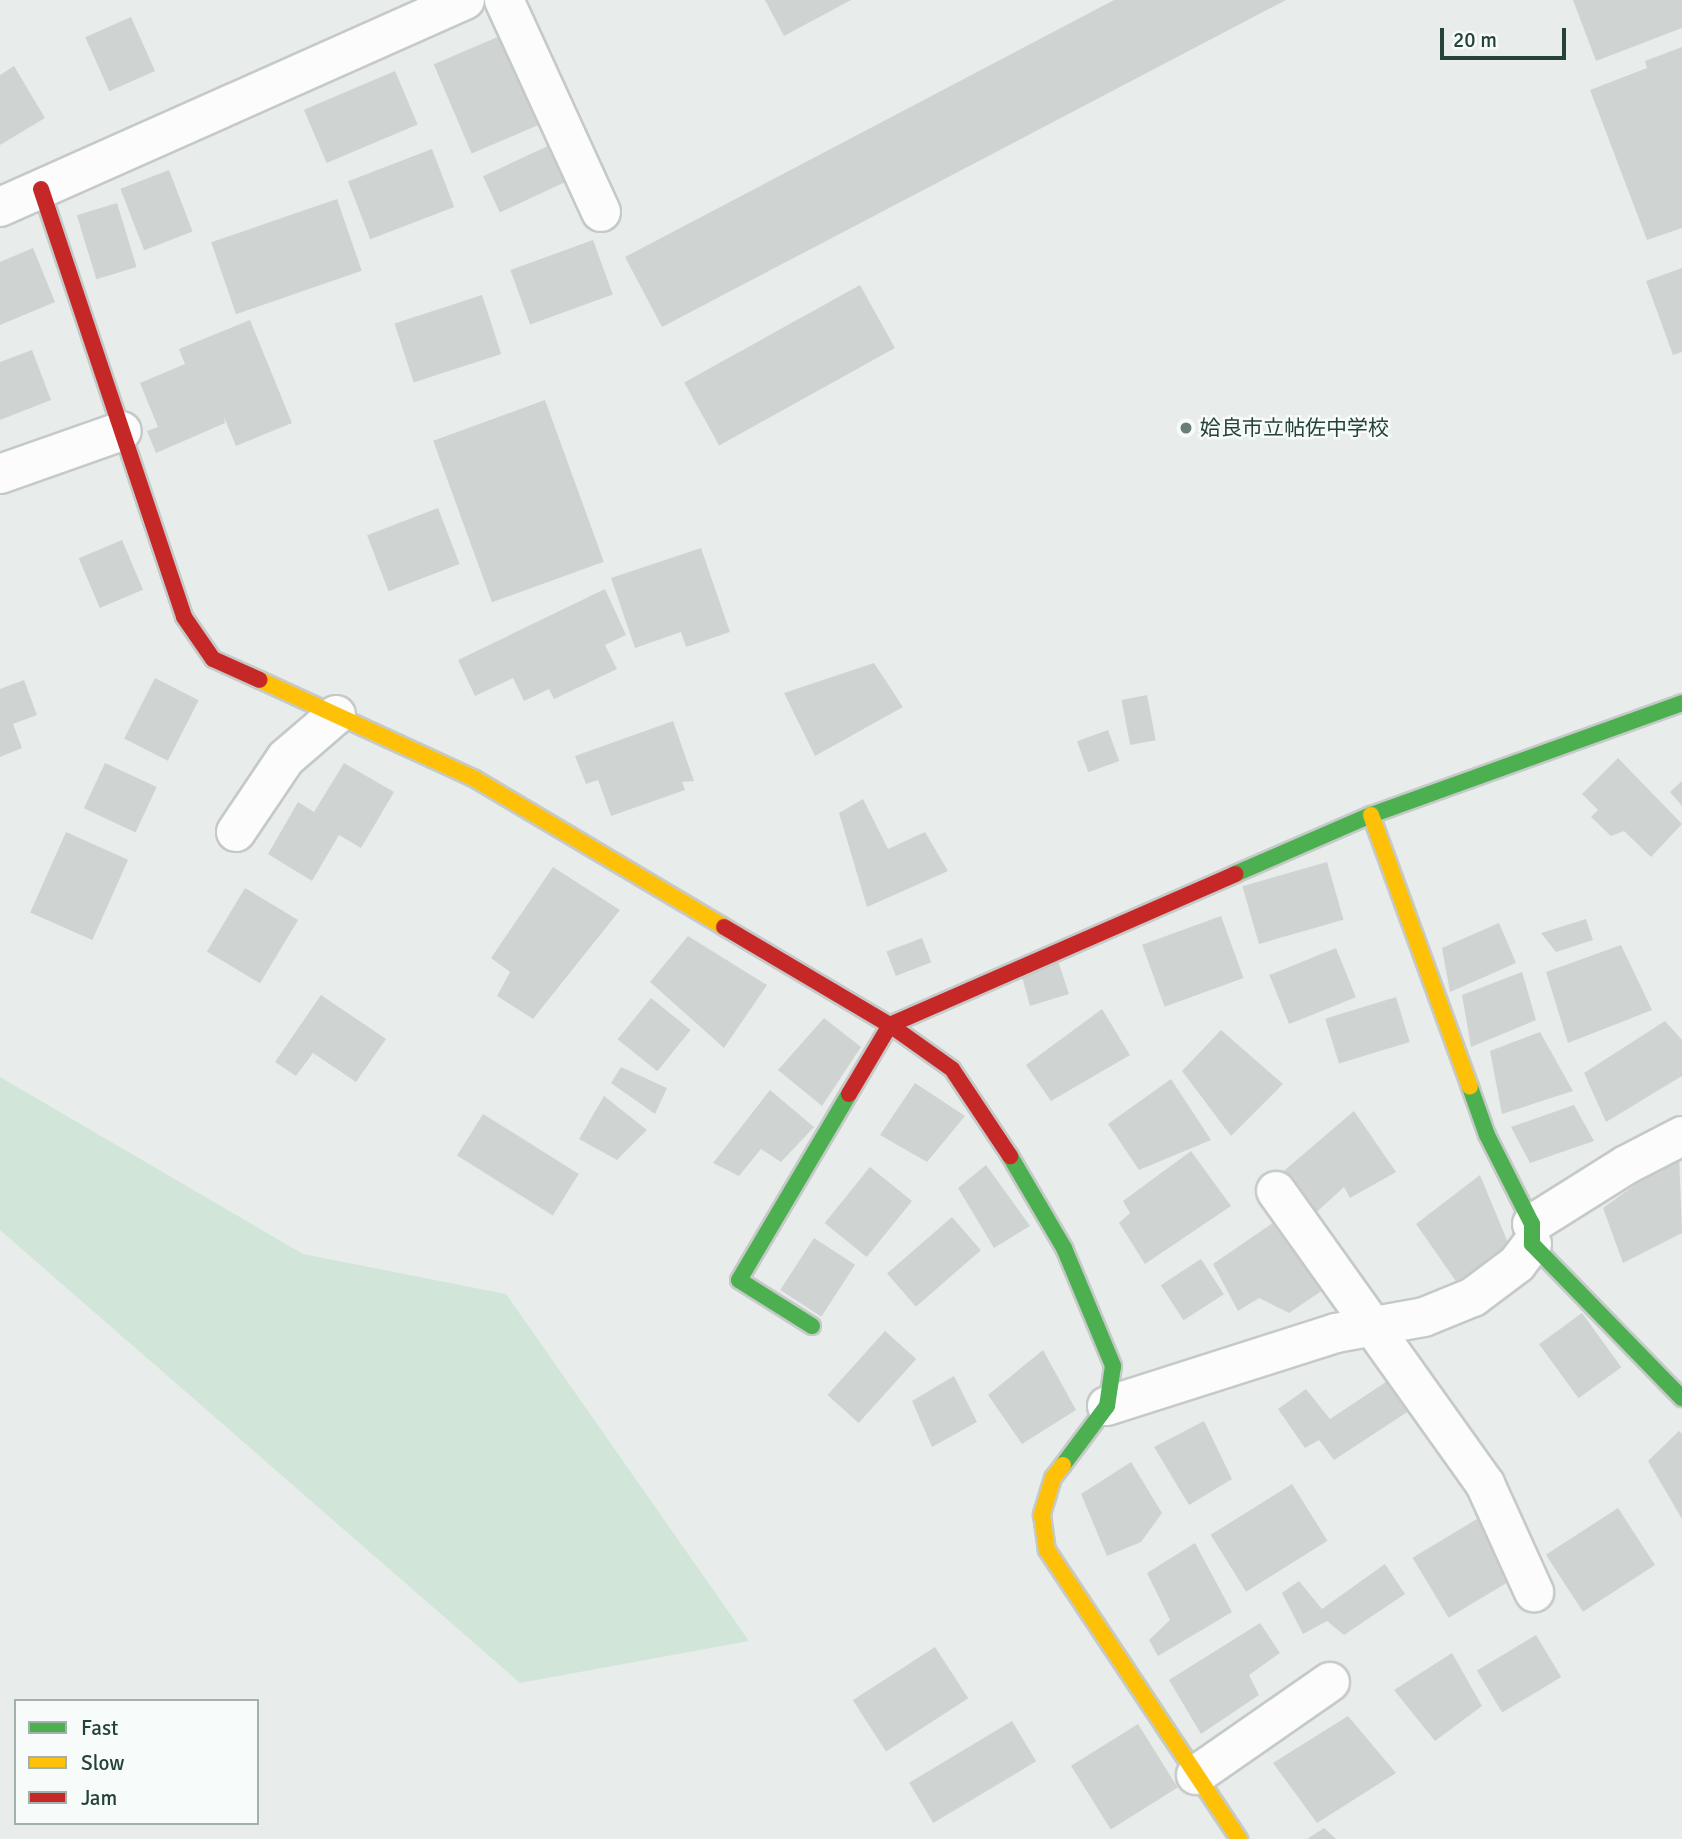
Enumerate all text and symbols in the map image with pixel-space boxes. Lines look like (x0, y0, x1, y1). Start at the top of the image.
scale bar (1444, 14, 1570, 58)
text: 20 m (1453, 27, 1497, 53)
place label: 姶良市立帖佐中学校 (1200, 415, 1389, 441)
marker: 姶良市立帖佐中学校 (1178, 420, 1194, 436)
legend (14, 1699, 259, 1825)
text: Fast (81, 1715, 118, 1741)
text: Slow (81, 1750, 125, 1776)
text: Jam (81, 1785, 117, 1811)

